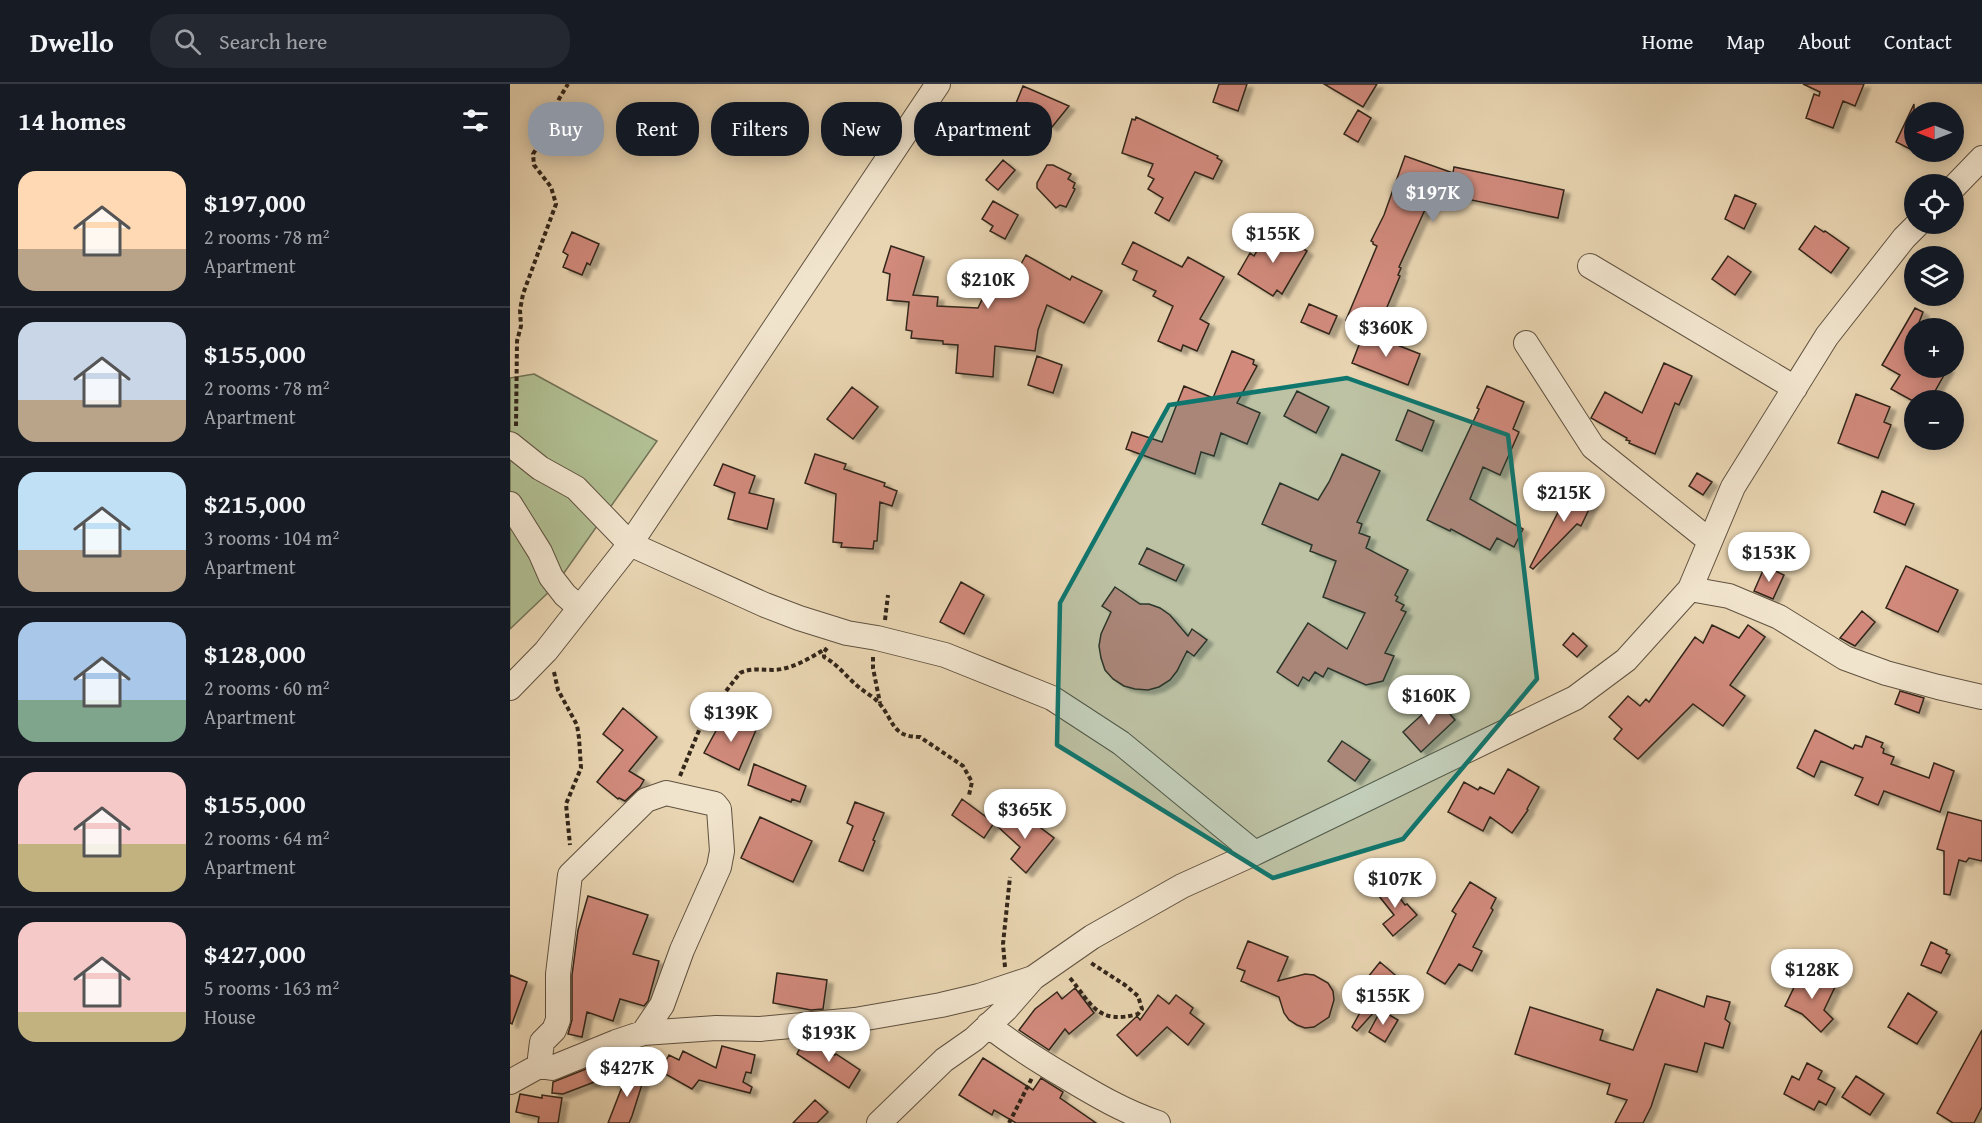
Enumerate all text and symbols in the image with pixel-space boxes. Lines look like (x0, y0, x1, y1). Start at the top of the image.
search box (150, 14, 570, 68)
text: Dwello (30, 21, 114, 62)
icon: search (171, 25, 204, 58)
text: Search here (219, 25, 327, 57)
text: Home (1642, 26, 1693, 57)
text: Map (1726, 26, 1765, 57)
text: About (1798, 26, 1851, 57)
text: Contact (1884, 26, 1952, 57)
text: 14 homes (18, 101, 126, 140)
chip: Buy (528, 102, 604, 156)
chip: Rent (616, 102, 699, 156)
chip: Filters (711, 102, 809, 156)
chip: New (821, 102, 902, 156)
chip: Apartment (914, 102, 1052, 156)
north arrow (1904, 102, 1964, 162)
map controls (1904, 102, 1964, 450)
icon: filters (459, 104, 492, 137)
pin: $197K (1391, 172, 1475, 223)
button: locate (1904, 174, 1964, 234)
text: $197K (1406, 177, 1460, 206)
text: $197,000 (204, 183, 306, 222)
icon: home (66, 195, 138, 267)
pin: $155K (1231, 213, 1315, 264)
text: $155K (1246, 218, 1300, 247)
text: 2 rooms · 78 m² (204, 222, 330, 251)
button: layers (1904, 246, 1964, 306)
text: Apartment (204, 251, 296, 280)
pin: $210K (946, 259, 1030, 310)
text: $210K (961, 264, 1015, 293)
pin: $360K (1344, 307, 1428, 358)
text: $360K (1359, 312, 1413, 341)
button: + (1904, 318, 1964, 378)
text: $155,000 (204, 334, 306, 373)
icon: home (66, 346, 138, 418)
text: 2 rooms · 78 m² (204, 373, 330, 402)
button: − (1904, 390, 1964, 450)
text: Apartment (204, 402, 296, 431)
pin: $215K (1522, 472, 1606, 523)
text: $215K (1537, 477, 1591, 506)
text: $215,000 (204, 484, 306, 523)
icon: home (66, 496, 138, 568)
text: 3 rooms · 104 m² (204, 523, 339, 552)
pin: $153K (1727, 532, 1811, 583)
text: $153K (1742, 537, 1796, 566)
text: Apartment (204, 552, 296, 581)
text: $128,000 (204, 634, 306, 673)
icon: home (66, 646, 138, 718)
text: 2 rooms · 60 m² (204, 673, 330, 702)
pin: $160K (1387, 675, 1471, 726)
text: $160K (1402, 680, 1456, 709)
pin: $139K (689, 692, 773, 743)
text: $139K (704, 697, 758, 726)
text: Apartment (204, 702, 296, 731)
text: $155,000 (204, 784, 306, 823)
pin: $365K (983, 789, 1067, 840)
text: $365K (998, 794, 1052, 823)
icon: home (66, 796, 138, 868)
text: 2 rooms · 64 m² (204, 823, 330, 852)
text: Apartment (204, 852, 296, 881)
pin: $107K (1353, 858, 1437, 909)
text: $107K (1368, 863, 1422, 892)
text: $427,000 (204, 934, 306, 973)
icon: home (66, 946, 138, 1018)
pin: $128K (1770, 949, 1854, 1000)
text: $128K (1785, 954, 1839, 983)
text: 5 rooms · 163 m² (204, 973, 339, 1002)
pin: $155K (1341, 975, 1425, 1026)
text: $155K (1356, 980, 1410, 1009)
text: House (204, 1002, 256, 1031)
pin: $193K (787, 1012, 871, 1063)
text: $193K (802, 1017, 856, 1046)
pin: $427K (585, 1047, 669, 1098)
text: $427K (600, 1052, 654, 1081)

